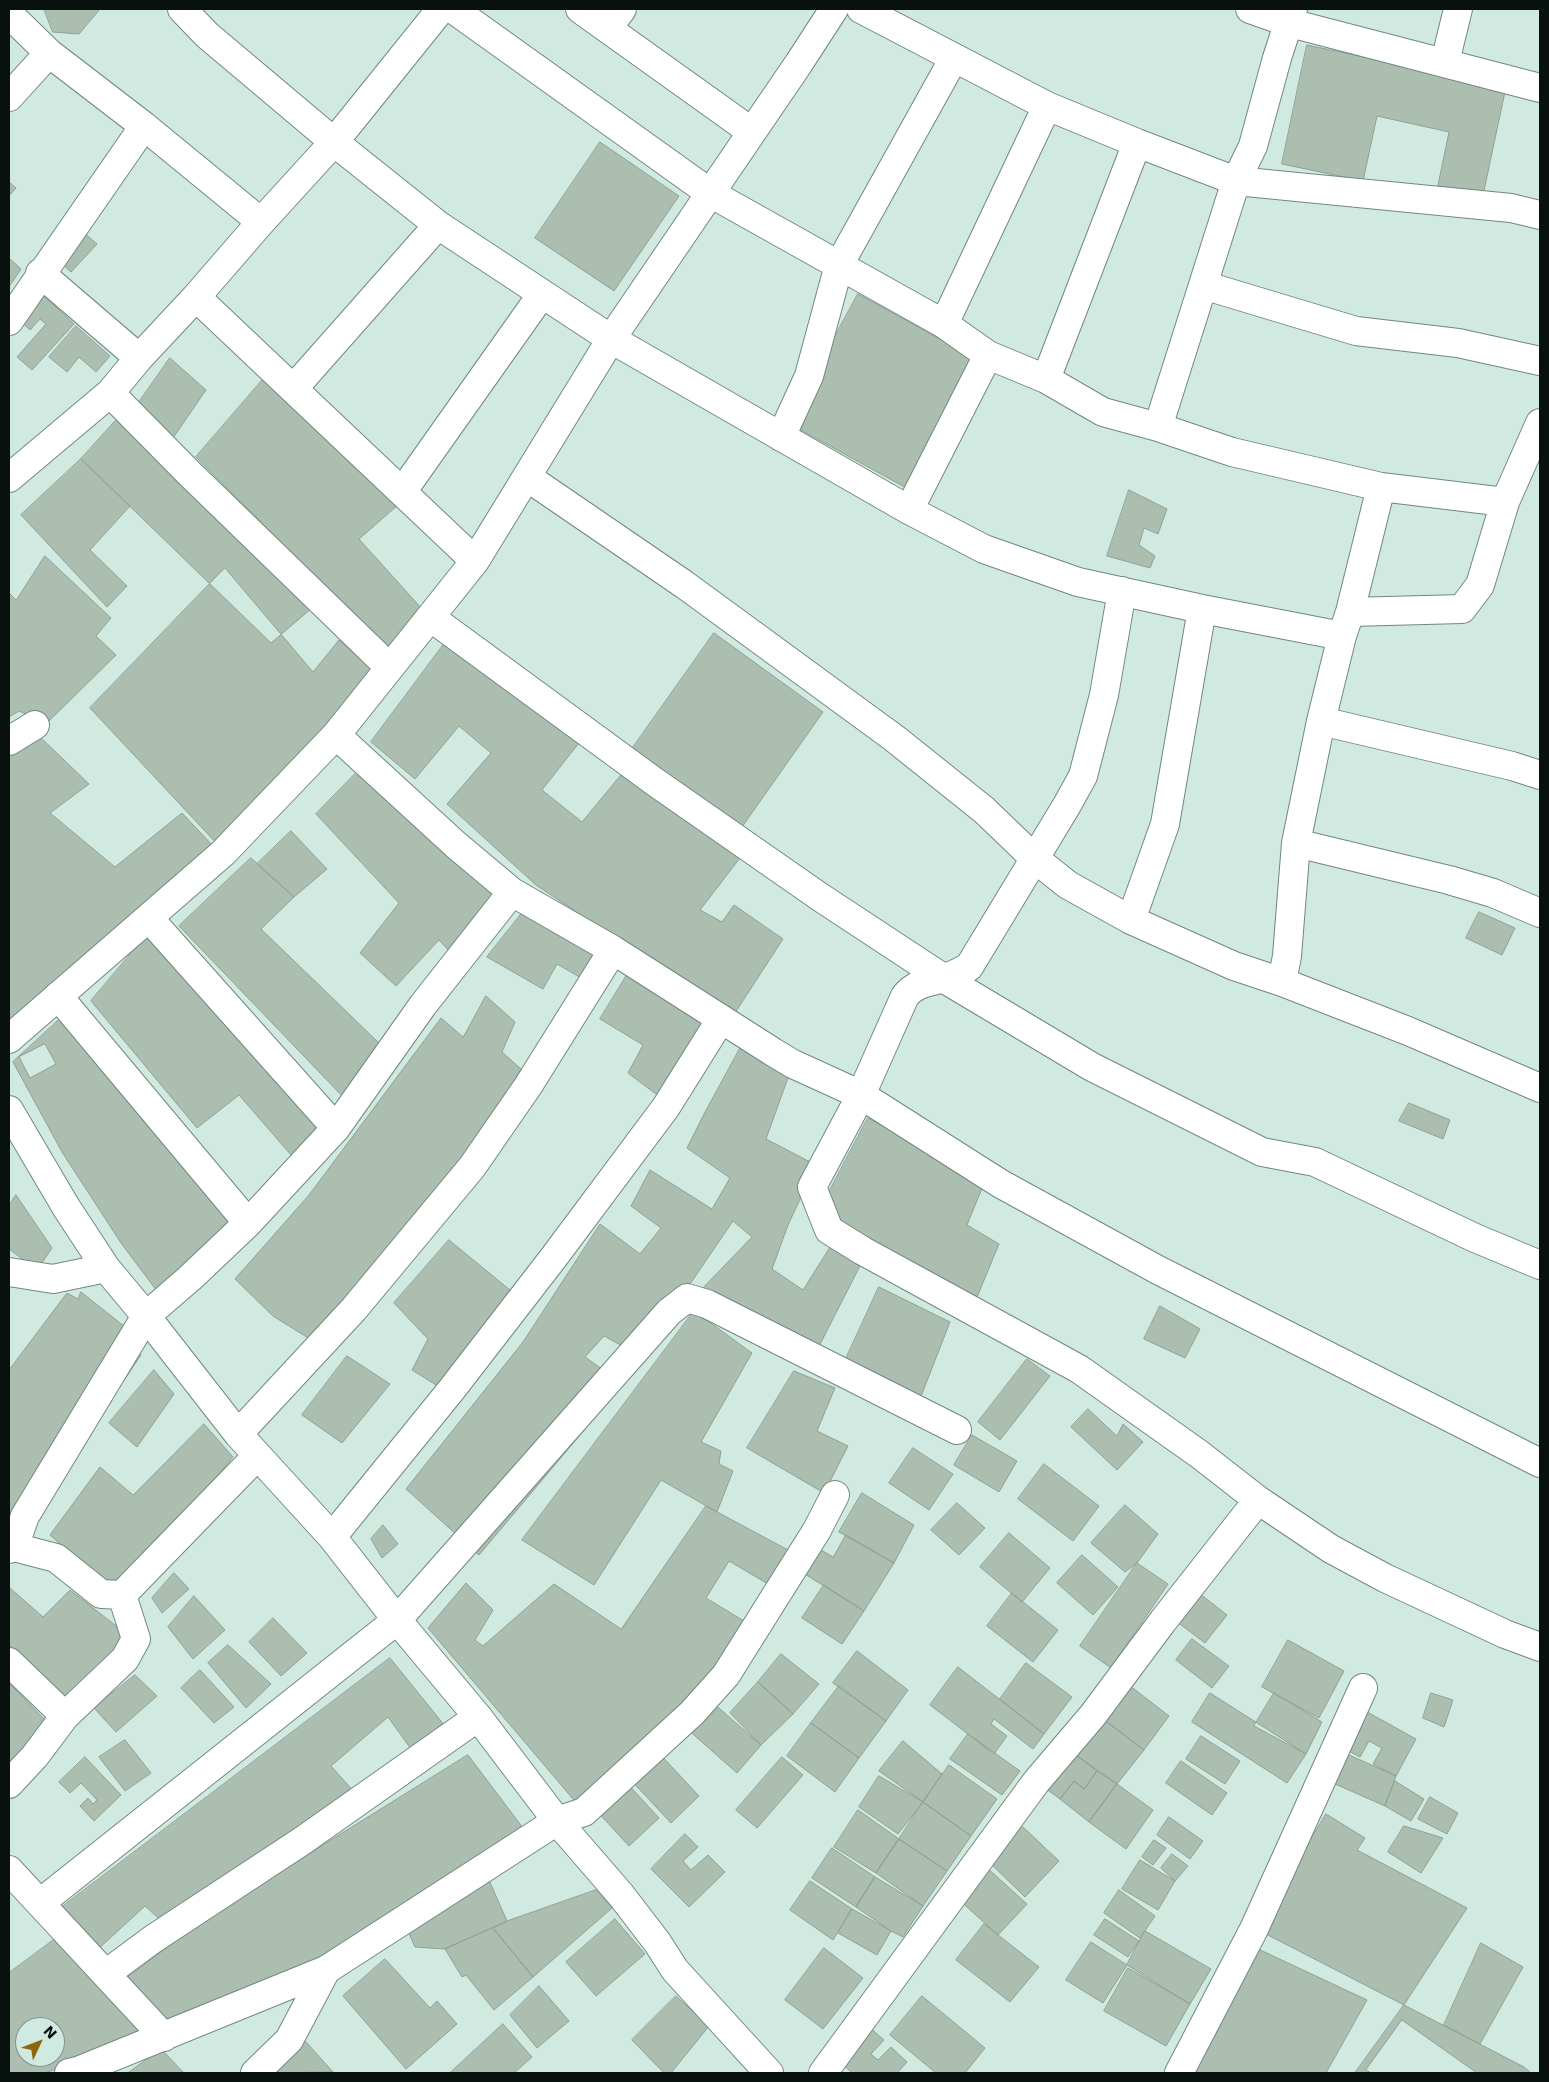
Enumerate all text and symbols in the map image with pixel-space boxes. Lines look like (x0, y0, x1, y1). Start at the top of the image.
north arrow (15, 2017, 65, 2067)
text: N (40, 2023, 60, 2042)

